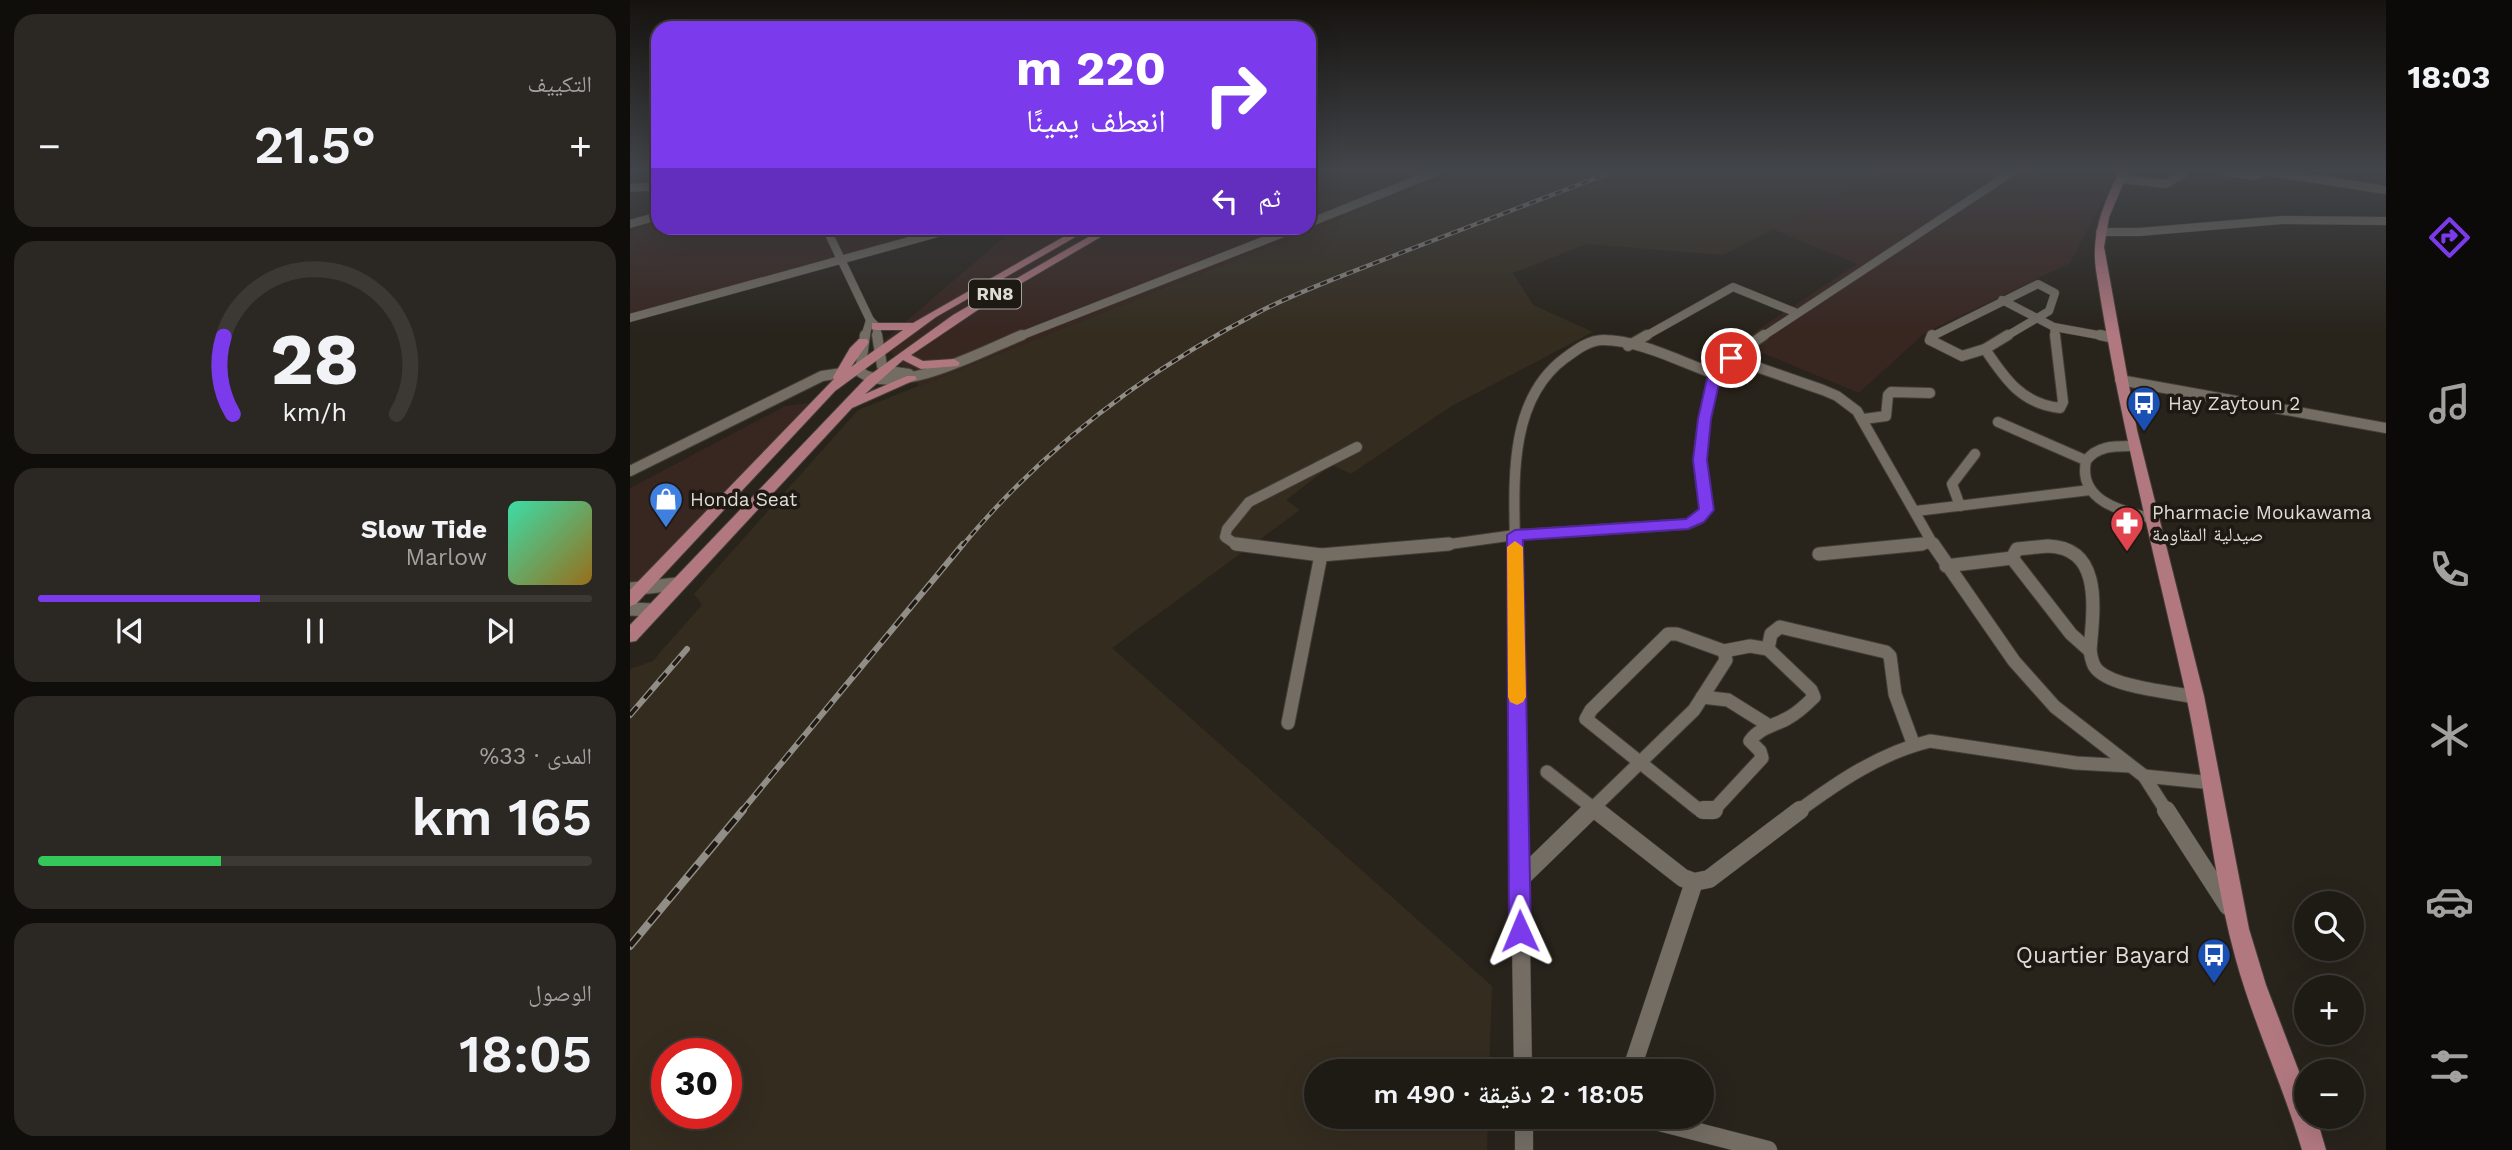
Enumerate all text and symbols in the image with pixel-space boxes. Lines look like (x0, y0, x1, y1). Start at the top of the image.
text: 220 m (1016, 39, 1166, 97)
icon: right (1190, 49, 1281, 140)
text: 18:03 (2408, 58, 2490, 96)
text: التكييف (527, 71, 592, 98)
text: انعطف يمينًا (1026, 102, 1166, 140)
text: 21.5° (254, 115, 376, 176)
text: − (38, 124, 61, 168)
text: + (569, 124, 592, 168)
icon: left (1206, 182, 1244, 220)
text: ثم (1258, 183, 1281, 213)
icon: directions (2425, 213, 2474, 262)
road number: RN8 (969, 280, 1021, 308)
text: 28 (270, 316, 360, 402)
pin (1701, 328, 1761, 388)
icon: arrive (1712, 339, 1750, 377)
icon: music (2425, 379, 2474, 428)
bus stop icon: Hay Zaytoun 2 (2125, 384, 2163, 433)
place label: Hay Zaytoun 2 (2168, 392, 2300, 415)
text: km/h (283, 398, 347, 427)
shop icon: Honda Seat (647, 480, 685, 529)
place label: Honda Seat (690, 488, 797, 511)
place label: Pharmacie Moukawama صيدلية المقاومة (2152, 501, 2372, 546)
pharmacy icon: Pharmacie Moukawama صيدلية المقاومة (2108, 504, 2146, 553)
text: Slow Tide (361, 514, 487, 544)
text: Marlow (405, 544, 487, 571)
icon: phone (2425, 545, 2474, 594)
icon: previous (111, 612, 149, 650)
icon: pause (296, 612, 334, 650)
icon: next (481, 612, 519, 650)
icon: climate (2425, 711, 2474, 760)
text: المدى · 33% (480, 743, 592, 770)
text: 165 km (412, 787, 592, 848)
icon: car (2425, 877, 2474, 926)
map controls (2294, 891, 2364, 1129)
button: search (2294, 891, 2364, 961)
position arrow (1483, 894, 1557, 968)
bus stop icon: Quartier Bayard (2195, 936, 2233, 985)
place label: Quartier Bayard (2016, 942, 2190, 969)
button: + (2294, 975, 2364, 1045)
text: الوصول (528, 980, 592, 1007)
text: 18:05 (459, 1024, 592, 1085)
speed limit sign: 30 (651, 1038, 742, 1129)
icon: filters (2425, 1042, 2474, 1091)
button: − (2294, 1059, 2364, 1129)
text: 18:05 · 2 دقيقة · 490 m (1374, 1079, 1644, 1109)

